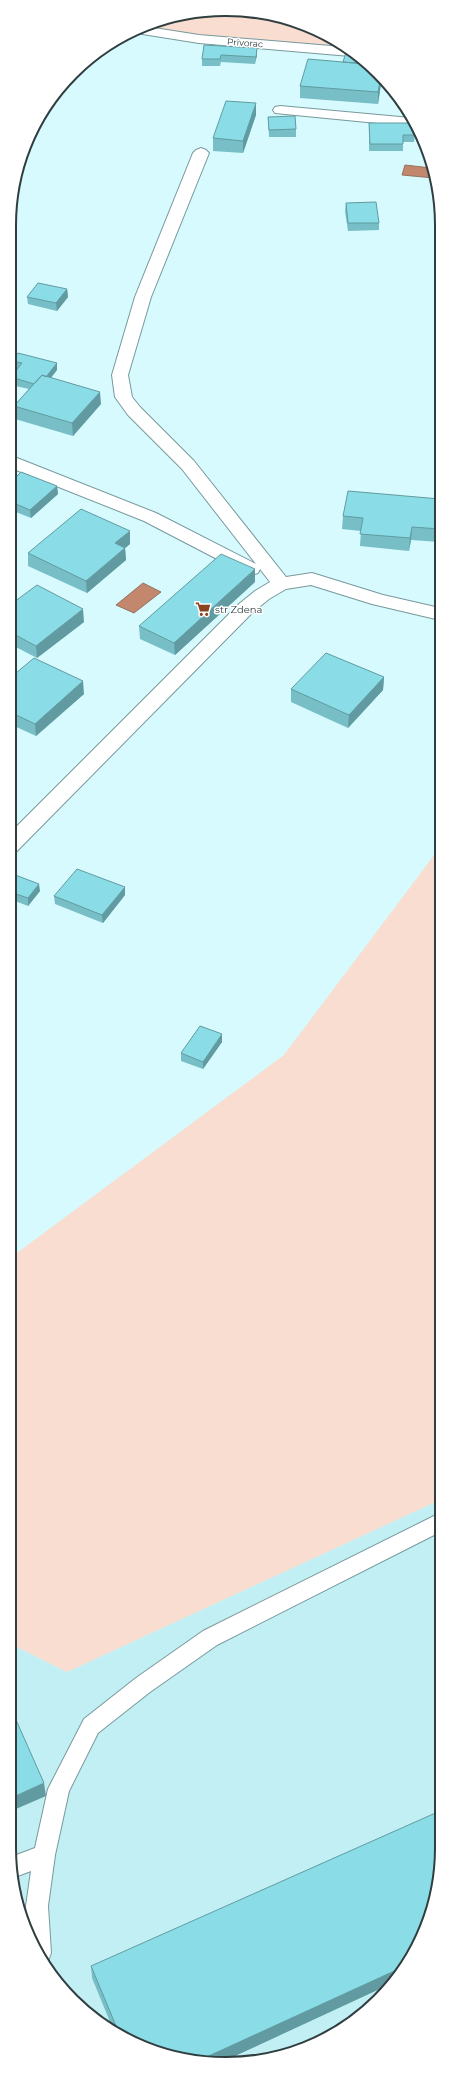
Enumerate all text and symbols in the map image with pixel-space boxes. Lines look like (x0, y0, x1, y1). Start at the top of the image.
street label: Privorac (227, 36, 263, 49)
supermarket icon: str Zdena (194, 600, 212, 618)
place label: str Zdena (215, 603, 262, 616)

